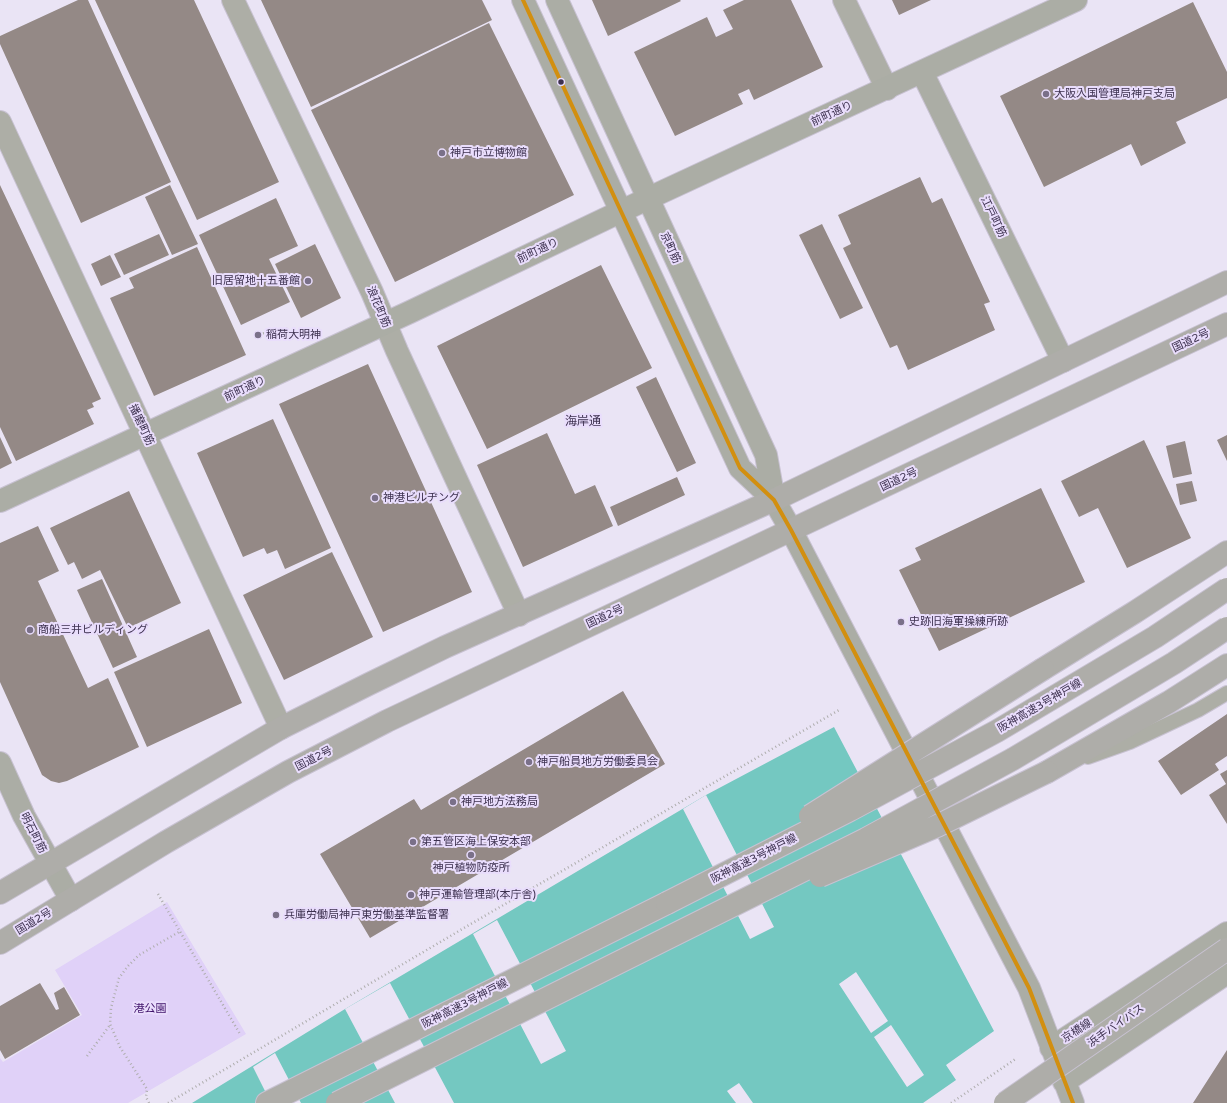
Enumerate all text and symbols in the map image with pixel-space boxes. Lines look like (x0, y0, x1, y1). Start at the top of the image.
unlabelled marker (556, 77, 566, 87)
place label: 大阪入国管理局神戸支局 (1054, 87, 1175, 101)
marker: 大阪入国管理局神戸支局 (1041, 89, 1051, 99)
street label: 前町通り (809, 99, 855, 129)
place label: 神戸市立博物館 (450, 146, 527, 160)
marker: 神戸市立博物館 (437, 148, 447, 158)
street label: 江戸町筋 (977, 194, 1009, 240)
street label: 京町筋 (657, 230, 683, 266)
street label: 前町通り (515, 236, 561, 266)
place label: 旧居留地十五番館 (212, 274, 300, 288)
marker: 旧居留地十五番館 (303, 276, 313, 286)
street label: 浪花町筋 (363, 284, 393, 330)
street label: 国道2号 (1170, 327, 1212, 355)
place label: 稲荷大明神 (266, 328, 321, 342)
marker: 稲荷大明神 (253, 330, 263, 340)
street label: 前町通り (222, 374, 268, 404)
street label: 播磨町筋 (126, 402, 156, 448)
district label: 海岸通 (565, 415, 601, 429)
street label: 国道2号 (878, 466, 920, 494)
place label: 神港ビルヂング (383, 491, 460, 505)
marker: 神港ビルヂング (370, 493, 380, 503)
street label: 国道2号 (584, 603, 626, 631)
place label: 史跡旧海軍操練所跡 (909, 615, 1008, 629)
marker: 史跡旧海軍操練所跡 (896, 617, 906, 627)
place label: 商船三井ビルディング (38, 623, 148, 637)
marker: 商船三井ビルディング (25, 625, 35, 635)
street label: 阪神高速3号神戸線 (996, 677, 1084, 735)
street label: 国道2号 (293, 744, 335, 774)
place label: 神戸船員地方労働委員会 (537, 755, 658, 769)
marker: 神戸船員地方労働委員会 (524, 757, 534, 767)
place label: 神戸地方法務局 (461, 795, 538, 809)
marker: 神戸地方法務局 (448, 797, 458, 807)
street label: 明石町筋 (17, 810, 49, 856)
street label: 阪神高速3号神戸線 (709, 832, 799, 886)
place label: 第五管区海上保安本部 (421, 835, 531, 849)
marker: 第五管区海上保安本部 (408, 837, 418, 847)
marker: 神戸植物防疫所 (466, 850, 476, 860)
place label: 神戸植物防疫所 (433, 861, 509, 875)
place label: 神戸運輸管理部(本庁舎) (419, 888, 536, 902)
marker: 神戸運輸管理部(本庁舎) (406, 890, 416, 900)
street label: 国道2号 (13, 906, 55, 938)
place label: 兵庫労働局神戸東労働基準監督署 (284, 908, 449, 922)
marker: 兵庫労働局神戸東労働基準監督署 (271, 910, 281, 920)
street label: 阪神高速3号神戸線 (420, 977, 510, 1031)
park label: 港公園 (134, 1002, 166, 1016)
street label: 浜手バイパス (1085, 1002, 1147, 1050)
street label: 京橋線 (1060, 1016, 1094, 1046)

